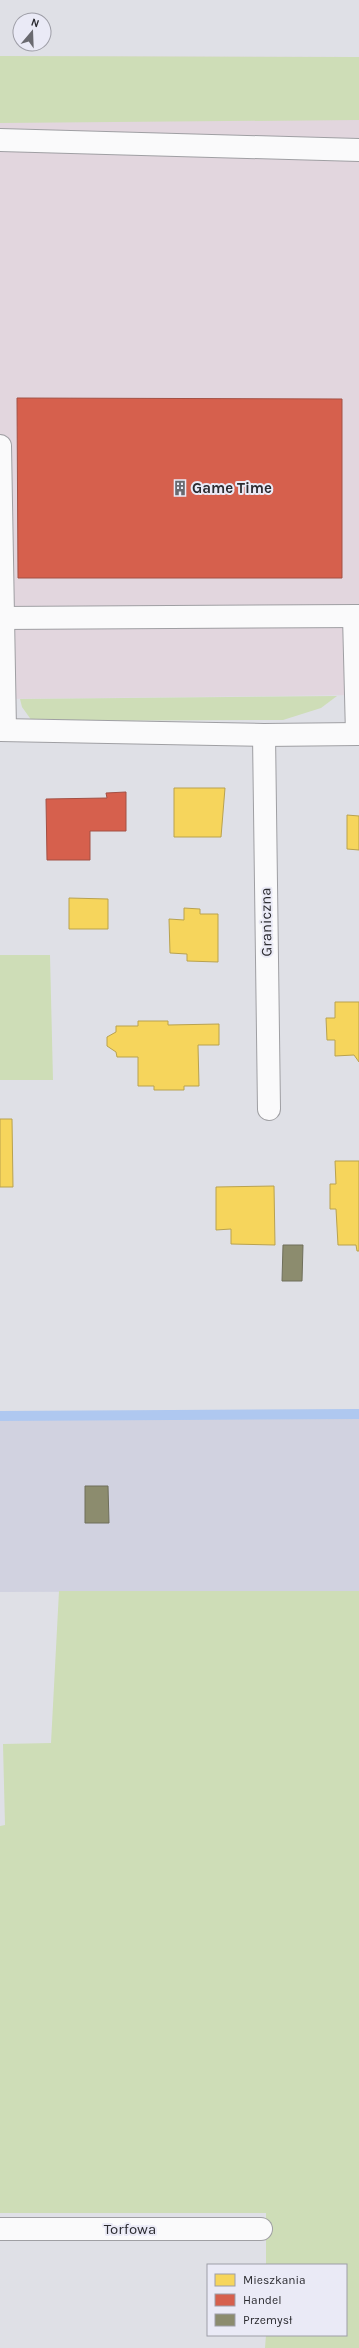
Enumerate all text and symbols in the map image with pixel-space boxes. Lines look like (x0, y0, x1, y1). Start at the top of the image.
north arrow (12, 12, 52, 52)
text: N (29, 16, 41, 30)
building icon: Game Time (171, 479, 189, 497)
place label: Game Time (192, 479, 272, 497)
street label: Graniczna (256, 887, 276, 957)
street label: Torfowa (104, 2220, 156, 2238)
legend (207, 2264, 347, 2336)
text: Mieszkania (243, 2273, 306, 2287)
text: Handel (243, 2293, 282, 2307)
text: Przemysł (243, 2313, 293, 2327)

